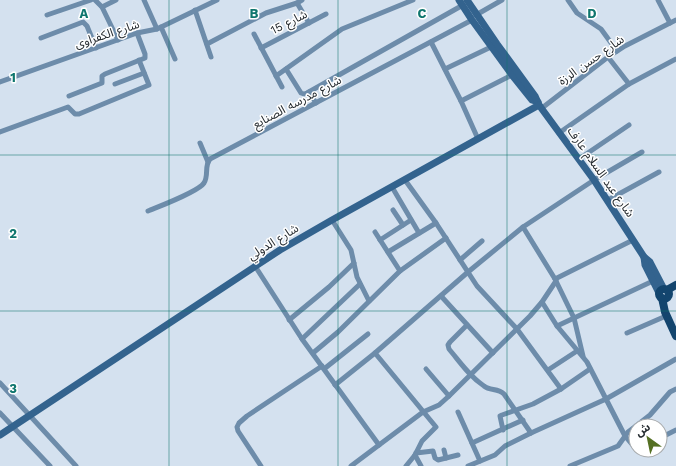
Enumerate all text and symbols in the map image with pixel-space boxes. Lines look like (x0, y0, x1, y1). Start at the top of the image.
text: A (80, 6, 89, 21)
text: B (250, 6, 259, 21)
text: C (418, 6, 427, 21)
text: D (587, 6, 597, 21)
street label: شارع 15 (268, 7, 311, 39)
street label: شارع الكفراوى (73, 17, 142, 53)
street label: شارع حسن الرزة (555, 32, 628, 89)
text: 1 (10, 70, 16, 85)
street label: شارع مدرسه الصنايع (250, 73, 345, 133)
street label: شارع عبد السلام عارف (563, 124, 637, 221)
street label: شارع الدولي (245, 221, 302, 265)
text: 2 (9, 226, 17, 241)
text: 3 (9, 381, 17, 396)
north arrow (628, 418, 668, 458)
text: ش (633, 420, 653, 440)

